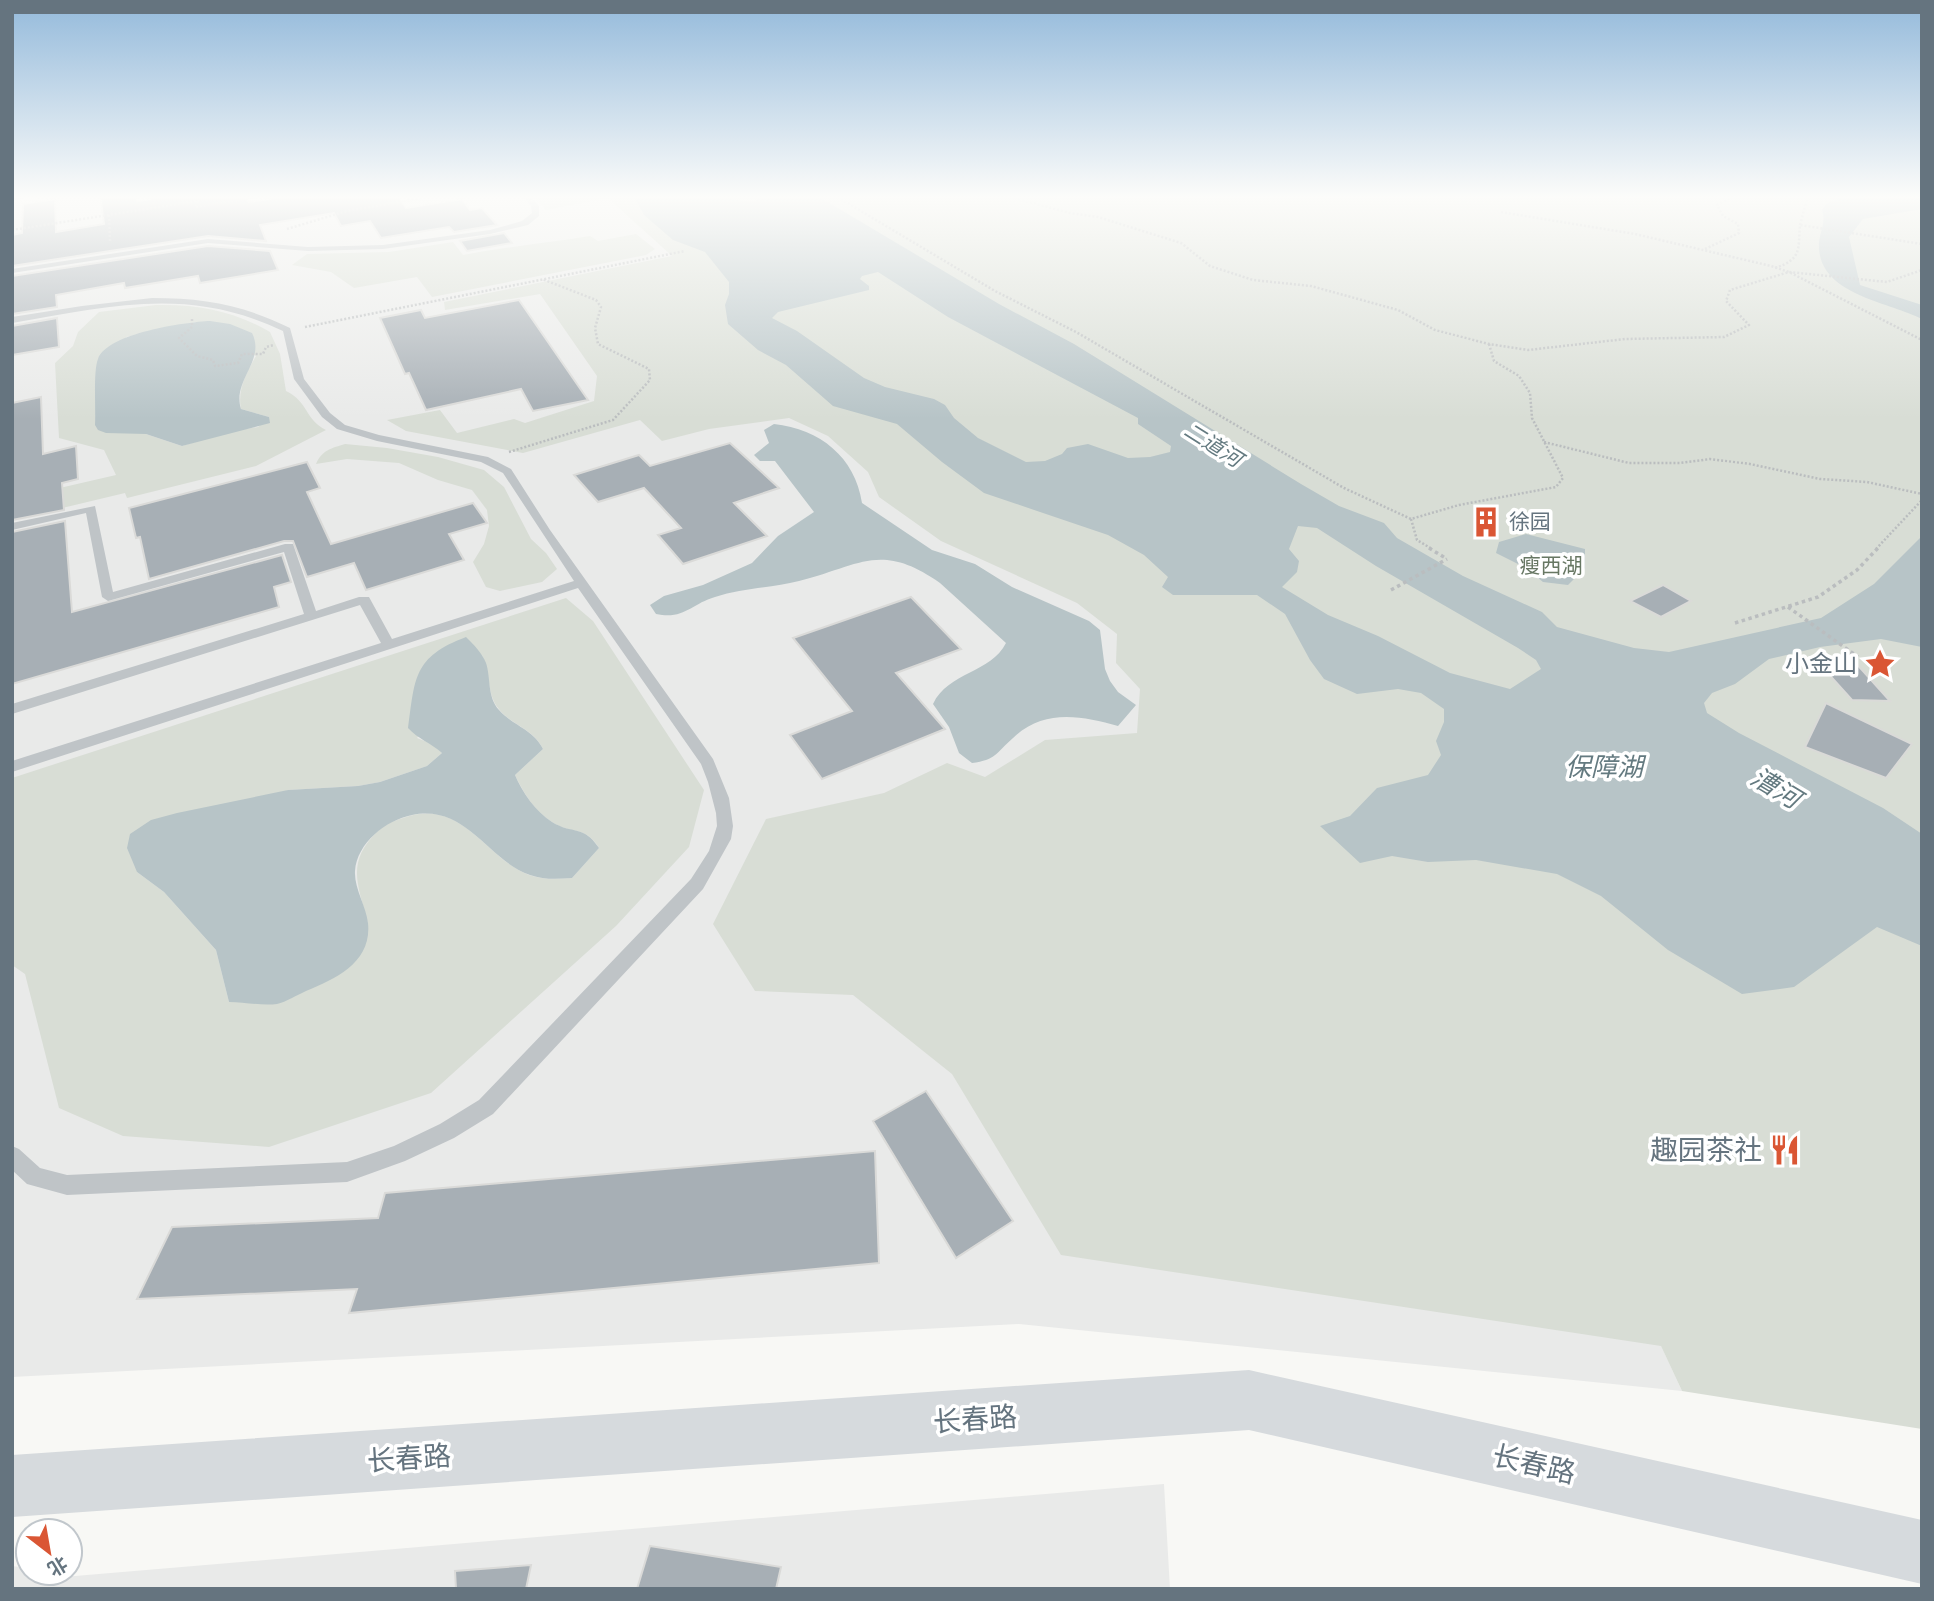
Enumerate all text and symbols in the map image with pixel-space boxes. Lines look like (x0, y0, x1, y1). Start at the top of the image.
water label: 二道河 (1179, 416, 1251, 476)
building icon: 徐园 (1469, 505, 1503, 539)
place label: 徐园 (1509, 508, 1551, 536)
park label: 瘦西湖 (1520, 552, 1583, 580)
place icon: 小金山 (1863, 647, 1897, 681)
place label: 小金山 (1785, 648, 1857, 680)
water label: 保障湖 (1565, 750, 1647, 785)
water label: 漕河 (1744, 760, 1811, 819)
place label: 趣园茶社 (1650, 1132, 1762, 1170)
restaurant icon: 趣园茶社 (1768, 1133, 1802, 1167)
street label: 长春路 (932, 1398, 1018, 1442)
street label: 长春路 (366, 1437, 452, 1481)
street label: 长春路 (1489, 1437, 1579, 1493)
north arrow (14, 1517, 84, 1587)
text: 北 (42, 1550, 72, 1582)

